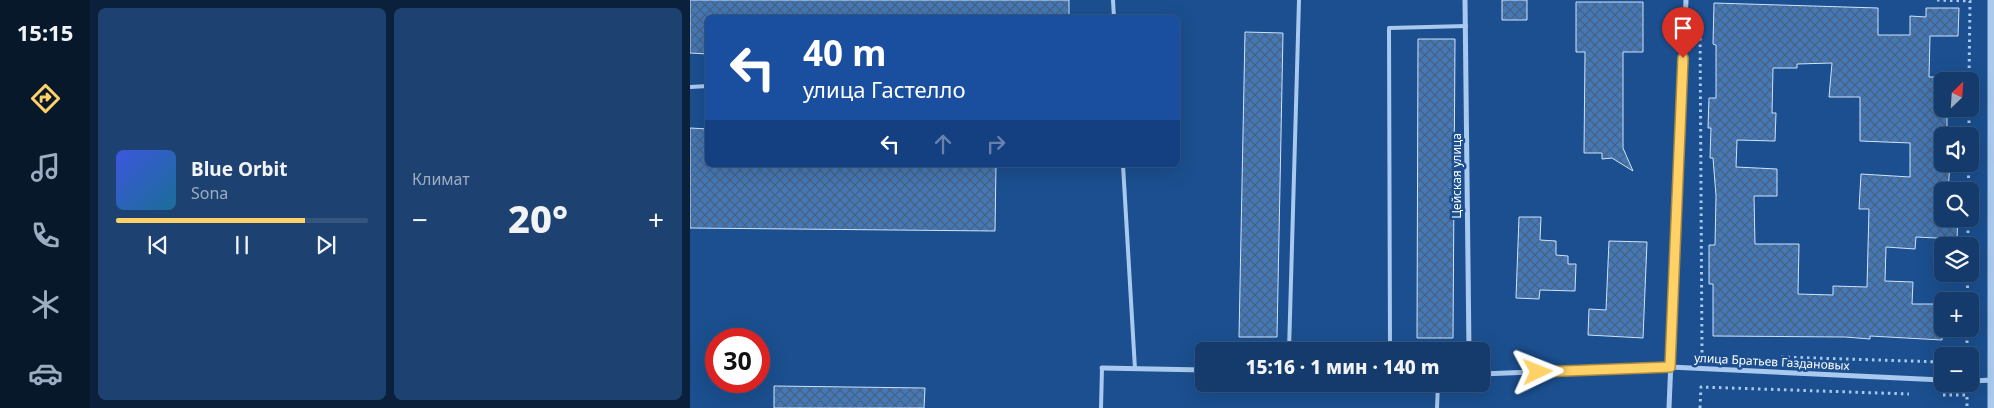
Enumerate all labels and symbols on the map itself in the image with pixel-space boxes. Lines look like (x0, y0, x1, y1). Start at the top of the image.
pin (1662, 7, 1704, 58)
north arrow (1934, 72, 1979, 118)
street label: Цейская улица (1448, 133, 1465, 219)
speed limit sign: 30 (705, 328, 770, 393)
position arrow (1511, 345, 1563, 397)
street label: улица Братьев Газдановых (1694, 349, 1851, 374)

